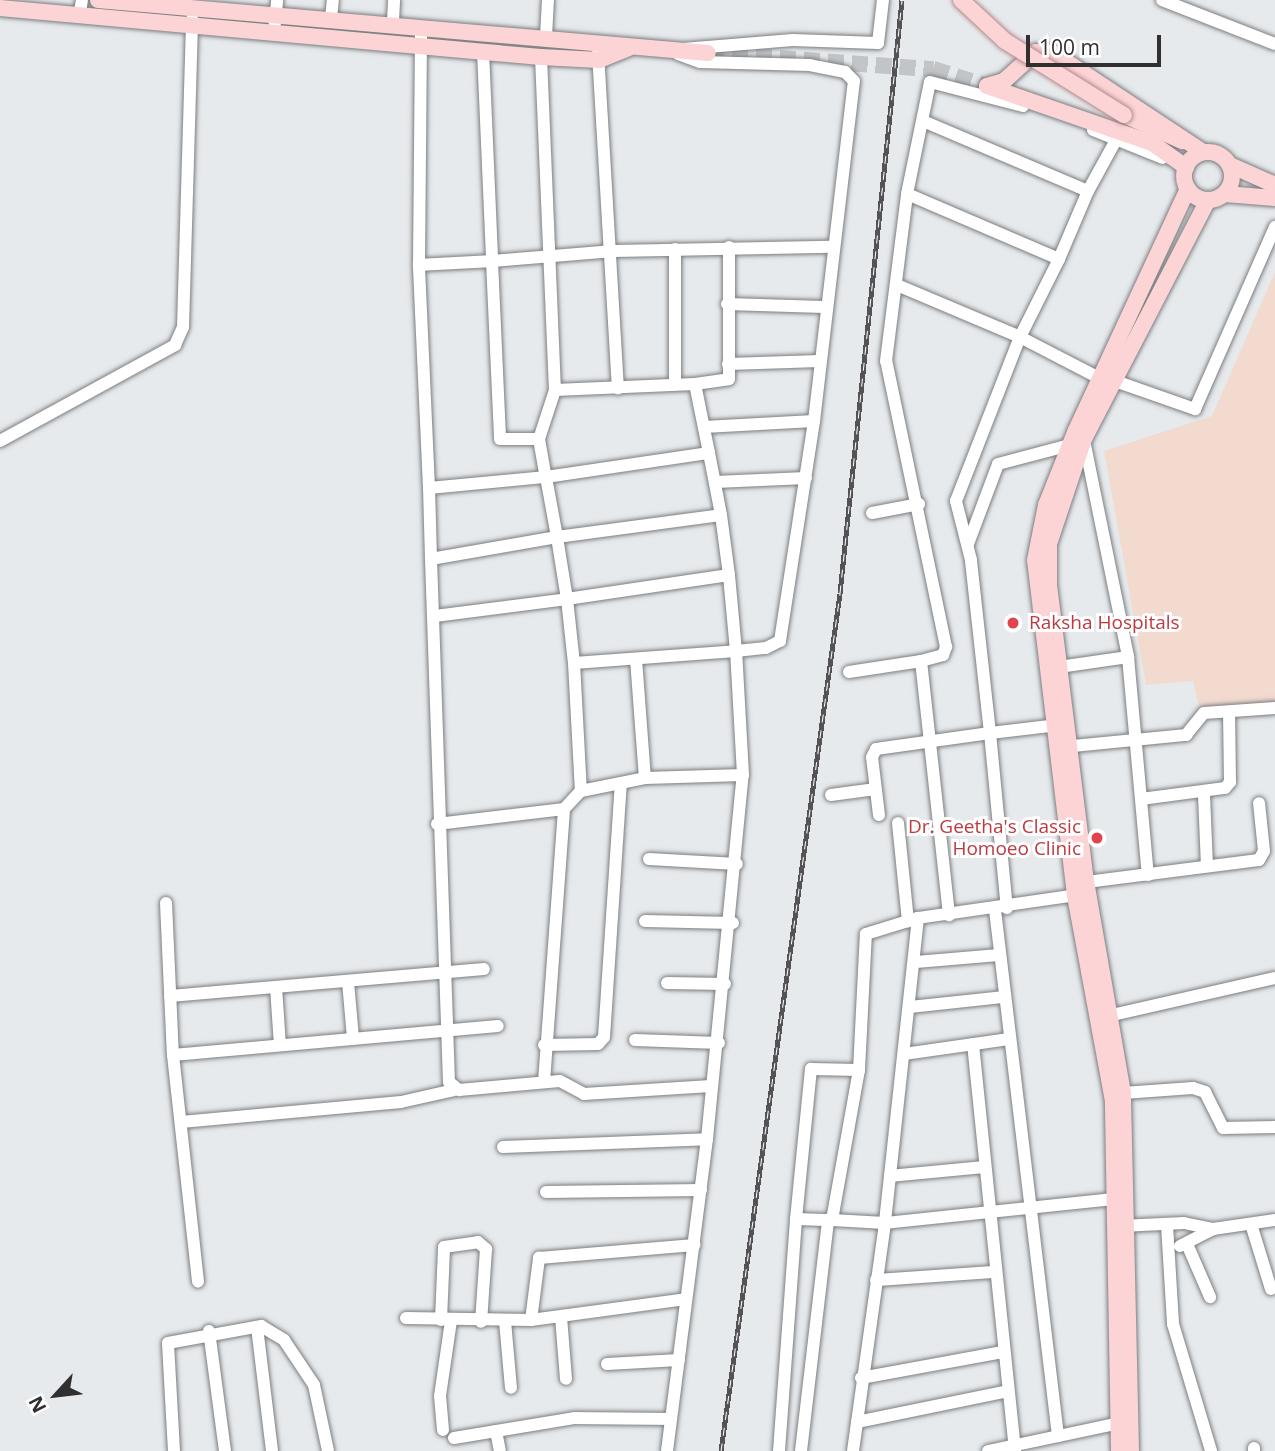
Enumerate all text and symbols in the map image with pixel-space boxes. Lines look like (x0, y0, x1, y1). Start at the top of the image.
scale bar (1030, 21, 1165, 65)
text: 100 m (1039, 33, 1100, 61)
place label: Raksha Hospitals (1029, 612, 1180, 634)
marker: Raksha Hospitals (1003, 613, 1023, 633)
place label: Dr. Geetha's Classic Homoeo Clinic (908, 816, 1081, 860)
marker: Dr. Geetha's Classic Homoeo Clinic (1087, 828, 1107, 848)
north arrow (21, 1360, 91, 1430)
text: N (22, 1392, 52, 1417)

